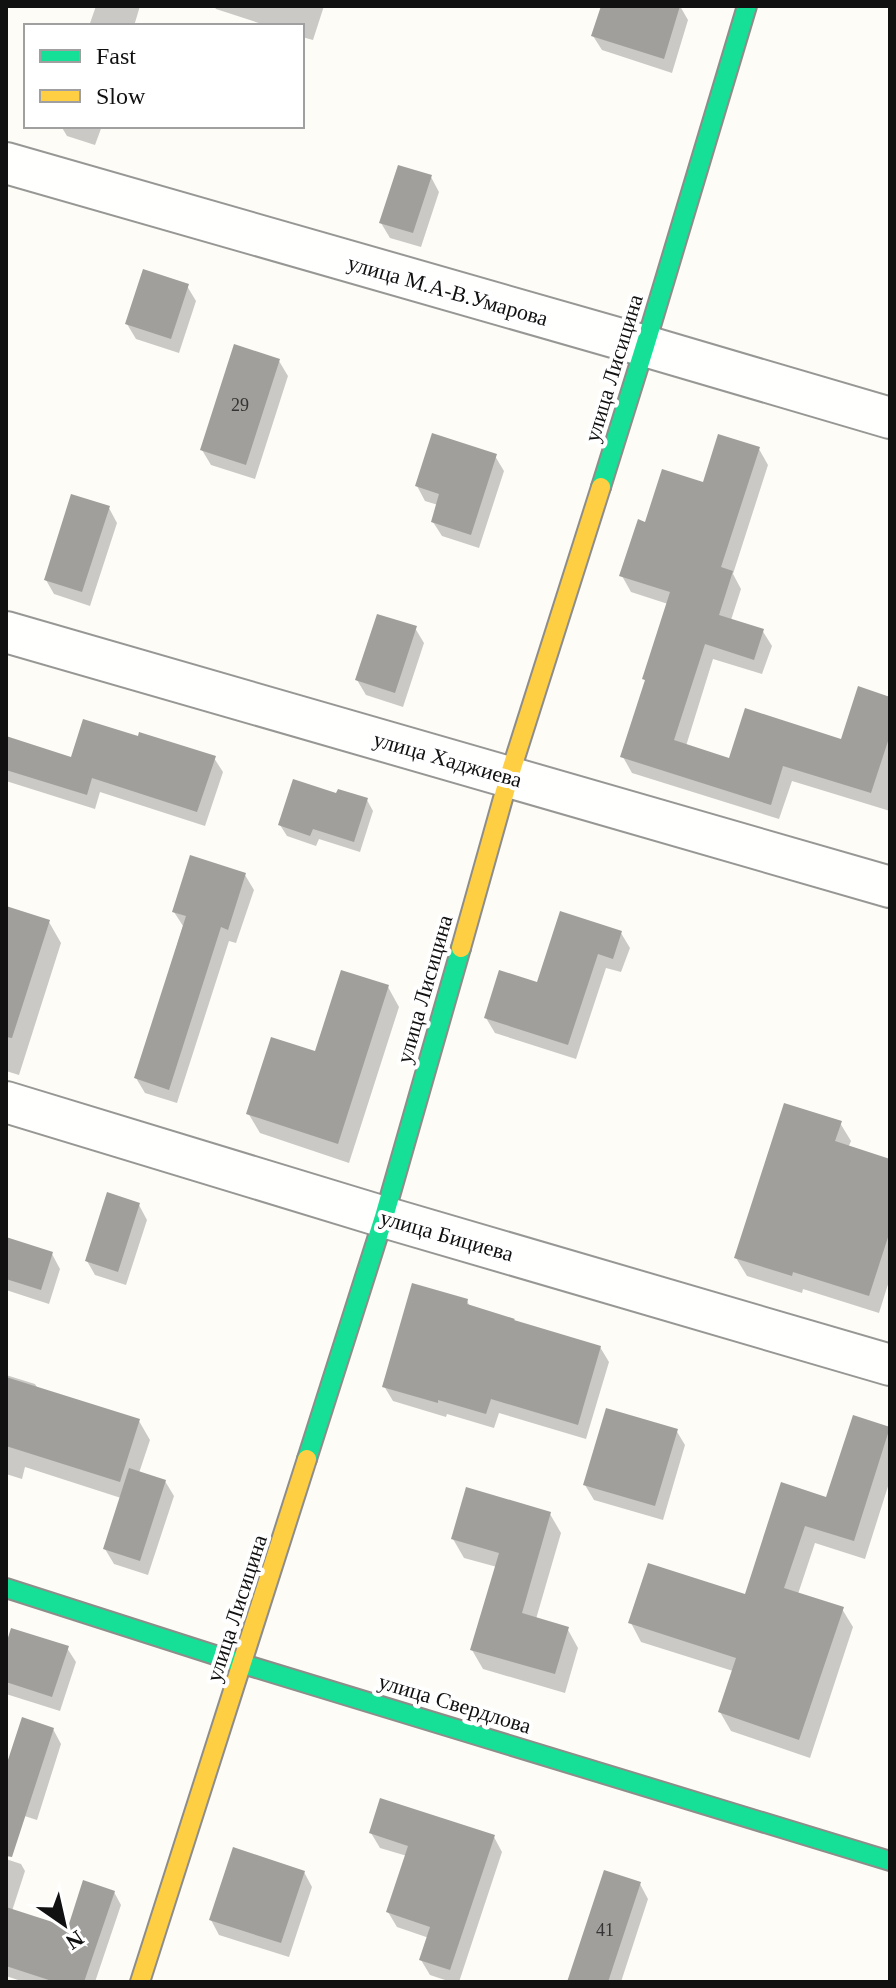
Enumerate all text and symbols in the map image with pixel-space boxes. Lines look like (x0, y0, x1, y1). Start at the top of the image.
legend (24, 24, 304, 128)
text: Fast (96, 43, 136, 69)
text: Slow (96, 83, 146, 109)
street label: улица М.А-В.Умарова (345, 250, 551, 331)
street label: улица Лисицина (579, 291, 648, 445)
house number: 29 (231, 395, 249, 415)
street label: улица Хаджиева (371, 726, 525, 793)
street label: улица Лисицина (391, 912, 458, 1066)
street label: улица Бициева (377, 1205, 517, 1266)
street label: улица Лисицина (201, 1531, 272, 1685)
street label: улица Свердлова (376, 1668, 534, 1739)
north arrow (24, 1884, 104, 1964)
house number: 41 (596, 1920, 614, 1940)
text: N (61, 1925, 88, 1955)

